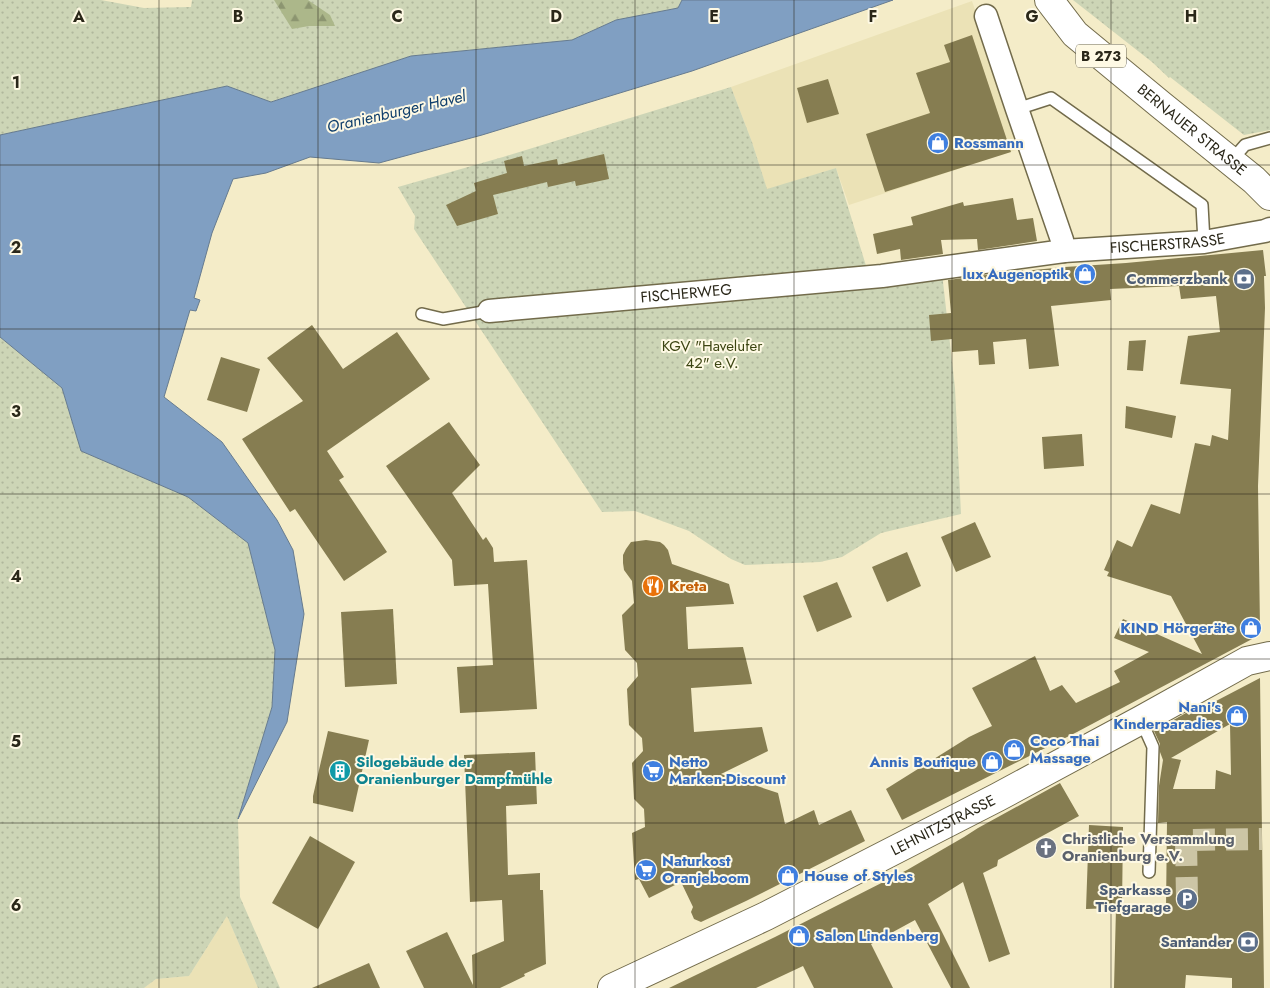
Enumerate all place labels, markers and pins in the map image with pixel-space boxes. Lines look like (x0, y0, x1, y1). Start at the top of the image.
shop icon: Rossmann (926, 131, 950, 155)
place label: Rossmann (954, 132, 1024, 154)
shop icon: lux Augenoptik (1073, 262, 1097, 286)
place label: lux Augenoptik (962, 263, 1069, 285)
bank icon: Commerzbank (1232, 267, 1256, 291)
place label: Commerzbank (1126, 268, 1228, 290)
restaurant icon: Kreta (641, 574, 665, 598)
place label: Kreta (669, 575, 707, 597)
shop icon: KIND Hörgeräte (1239, 616, 1263, 640)
place label: KIND Hörgeräte (1120, 617, 1235, 639)
place label: Nani's Kinderparadies (1113, 696, 1221, 735)
shop icon: Nani's Kinderparadies (1225, 704, 1249, 728)
place label: Coco Thai Massage (1030, 730, 1099, 769)
shop icon: Coco Thai Massage (1002, 738, 1026, 762)
shop icon: Annis Boutique (980, 750, 1004, 774)
place label: Silogebäude der Oranienburger Dampfmühle (356, 751, 553, 790)
place label: Netto Marken-Discount (669, 751, 786, 790)
place label: Annis Boutique (868, 751, 976, 773)
building icon: Silogebäude der Oranienburger Dampfmühle (328, 759, 352, 783)
supermarket icon: Netto Marken-Discount (641, 759, 665, 783)
place label: Christliche Versammlung Oranienburg e.V. (1062, 828, 1235, 867)
church icon: Christliche Versammlung Oranienburg e.V. (1034, 836, 1058, 860)
place label: Naturkost Oranjeboom (662, 850, 749, 889)
supermarket icon: Naturkost Oranjeboom (634, 858, 658, 882)
shop icon: House of Styles (776, 864, 800, 888)
place label: House of Styles (804, 865, 913, 887)
place label: Sparkasse Tiefgarage (1095, 879, 1171, 918)
parking icon: Sparkasse Tiefgarage (1175, 887, 1199, 911)
shop icon: Salon Lindenberg (787, 924, 811, 948)
place label: Salon Lindenberg (815, 925, 939, 947)
bank icon: Santander (1236, 930, 1260, 954)
place label: Santander (1160, 931, 1233, 953)

